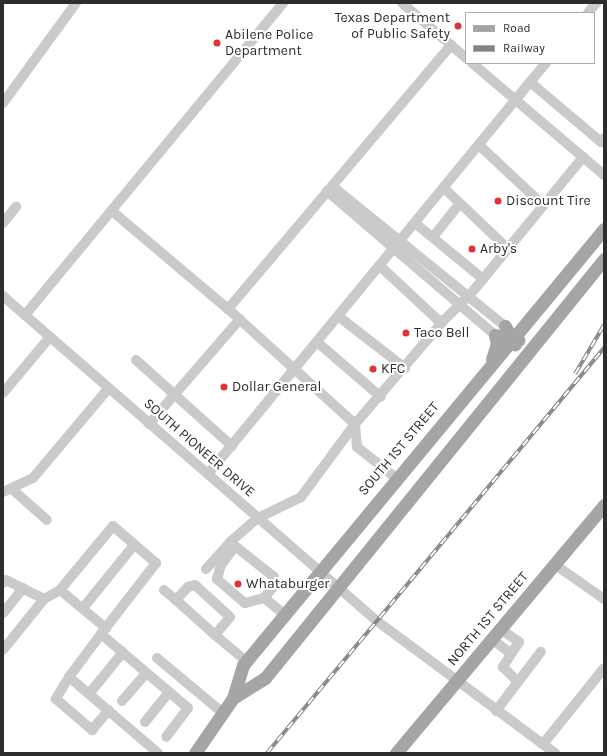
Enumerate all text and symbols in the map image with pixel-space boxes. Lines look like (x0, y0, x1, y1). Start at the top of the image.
place label: Texas Department of Public Safety (335, 10, 450, 42)
legend (465, 12, 595, 64)
marker: Texas Department of Public Safety (453, 21, 463, 31)
text: Road (503, 21, 531, 35)
place label: Abilene Police Department (225, 27, 313, 60)
marker: Abilene Police Department (212, 38, 222, 48)
text: Railway (503, 41, 545, 55)
place label: Discount Tire (506, 193, 591, 209)
marker: Discount Tire (493, 196, 503, 206)
place label: Arby's (480, 241, 517, 257)
marker: Arby's (467, 244, 477, 254)
place label: Taco Bell (414, 325, 469, 341)
marker: Taco Bell (401, 328, 411, 338)
place label: KFC (381, 361, 405, 377)
marker: KFC (368, 364, 378, 374)
place label: Dollar General (232, 379, 321, 395)
marker: Dollar General (219, 382, 229, 392)
street label: SOUTH PIONEER DRIVE (140, 395, 258, 501)
street label: SOUTH 1ST STREET (355, 399, 443, 499)
street label: NORTH 1ST STREET (444, 569, 532, 669)
place label: Whataburger (246, 576, 329, 592)
marker: Whataburger (233, 579, 243, 589)

